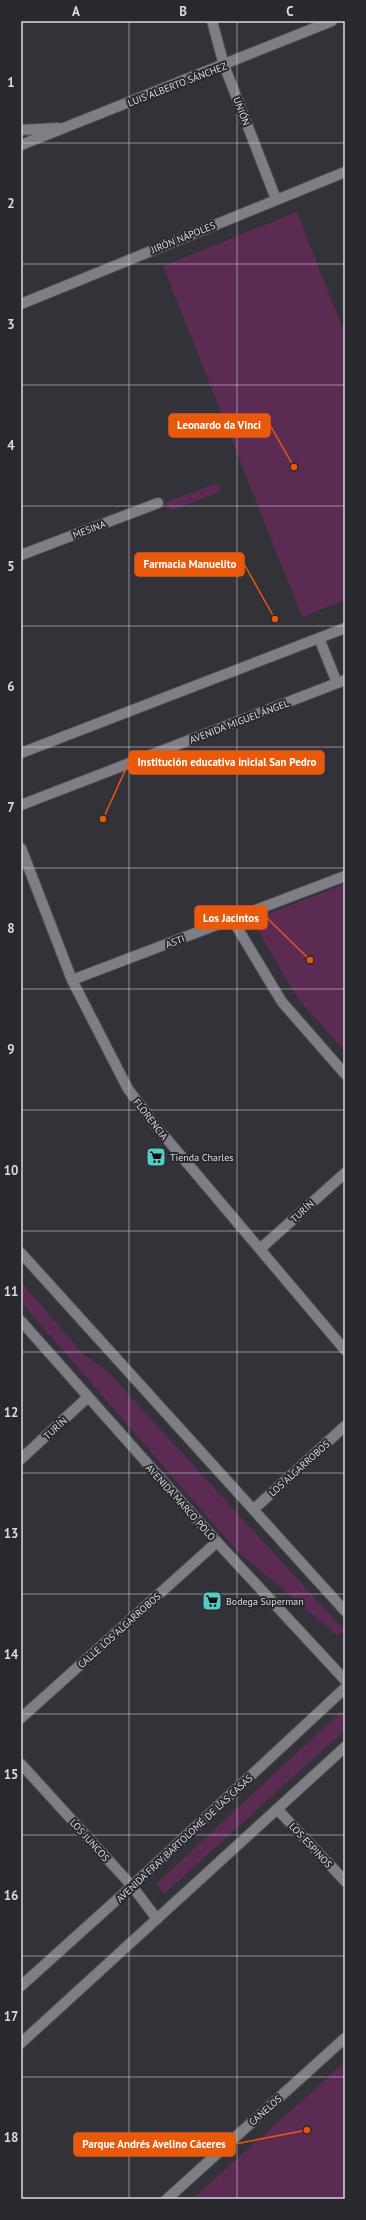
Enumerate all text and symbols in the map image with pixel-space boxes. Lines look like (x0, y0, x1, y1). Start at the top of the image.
text: A (72, 3, 80, 20)
text: B (179, 3, 187, 20)
text: C (286, 3, 294, 20)
street label: LUIS ALBERTO SÁNCHEZ (126, 59, 229, 109)
text: 1 (7, 74, 15, 91)
street label: UNIÓN (230, 95, 253, 127)
text: 2 (7, 195, 15, 212)
street label: JIRÓN NÁPOLES (148, 219, 217, 257)
text: 3 (7, 316, 15, 333)
callout: Leonardo da Vinci (169, 414, 270, 437)
text: Leonardo da Vinci (177, 418, 261, 432)
text: 4 (7, 437, 15, 454)
street label: MESINA (71, 517, 108, 542)
callout: Farmacia Manuelito (135, 553, 244, 576)
text: Farmacia Manuelito (144, 557, 236, 571)
text: 5 (7, 558, 15, 575)
text: 6 (7, 678, 15, 695)
street label: AVENIDA MIGUEL ÁNGEL (188, 696, 291, 746)
callout: Institución educativa inicial San Pedro (129, 751, 324, 774)
text: Institución educativa inicial San Pedro (137, 755, 317, 769)
text: 7 (7, 799, 15, 816)
callout: Los Jacintos (195, 906, 267, 929)
text: Los Jacintos (203, 911, 259, 925)
text: 8 (7, 920, 15, 937)
street label: ASTI (164, 932, 187, 951)
text: 9 (7, 1041, 15, 1058)
street label: FLORENCIA (130, 1096, 171, 1143)
supermarket icon: Tienda Charles (145, 1146, 167, 1168)
place label: Tienda Charles (170, 1151, 234, 1164)
text: 10 (4, 1162, 18, 1179)
street label: TURÍN (288, 1197, 317, 1225)
text: 11 (4, 1283, 18, 1300)
text: 12 (4, 1404, 18, 1421)
street label: TURÍN (41, 1414, 70, 1442)
street label: LOS ALGARROBOS (266, 1438, 333, 1499)
street label: AVENIDA MARCO POLO (143, 1461, 218, 1543)
text: 13 (4, 1525, 18, 1542)
street label: CALLE LOS ALGARROBOS (75, 1590, 164, 1671)
supermarket icon: Bodega Superman (201, 1590, 223, 1612)
place label: Bodega Superman (226, 1595, 304, 1608)
text: 14 (4, 1646, 19, 1663)
text: 15 (4, 1766, 18, 1783)
street label: AVENIDA FRAY BARTOLOMÉ DE LAS CASAS (113, 1772, 255, 1905)
street label: LOS JUNCOS (67, 1816, 112, 1864)
street label: LOS ESPINOS (286, 1820, 335, 1871)
text: 16 (4, 1887, 18, 1904)
text: 17 (4, 2008, 18, 2025)
street label: CANELOS (246, 2092, 285, 2129)
text: 18 (4, 2129, 18, 2146)
callout: Parque Andrés Avelino Cáceres (74, 2133, 235, 2156)
text: Parque Andrés Avelino Cáceres (82, 2137, 226, 2151)

